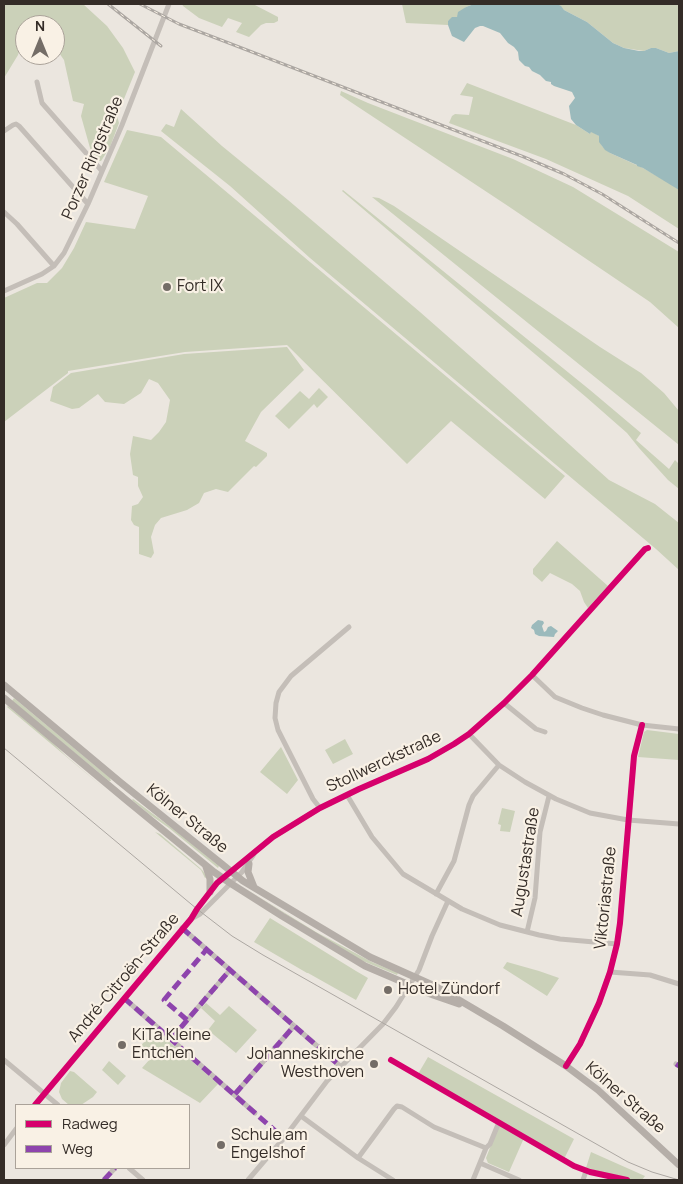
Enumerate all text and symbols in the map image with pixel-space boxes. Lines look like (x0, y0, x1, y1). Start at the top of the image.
north arrow (15, 15, 65, 65)
text: N (35, 16, 45, 35)
street label: Porzer Ringstraße (58, 94, 128, 222)
place label: Fort IX (177, 277, 223, 297)
marker: Fort IX (161, 281, 173, 293)
street label: Stollwerckstraße (324, 727, 444, 797)
street label: Kölner Straße (142, 780, 232, 858)
street label: Augustastraße (508, 806, 544, 918)
street label: Viktoriastraße (591, 846, 621, 950)
street label: André-Citroën-Straße (64, 910, 184, 1046)
place label: Hotel Zündorf (398, 980, 500, 1000)
marker: Hotel Zündorf (382, 984, 394, 996)
place label: KiTa Kleine Entchen (132, 1026, 211, 1064)
marker: KiTa Kleine Entchen (116, 1039, 128, 1051)
place label: Johanneskirche Westhoven (247, 1045, 364, 1083)
marker: Johanneskirche Westhoven (368, 1058, 380, 1070)
street label: Kölner Straße (581, 1058, 669, 1138)
legend (15, 1104, 190, 1169)
text: Radweg (62, 1113, 118, 1134)
place label: Schule am Engelshof (231, 1126, 307, 1164)
text: Weg (62, 1138, 93, 1159)
marker: Schule am Engelshof (215, 1139, 227, 1151)

